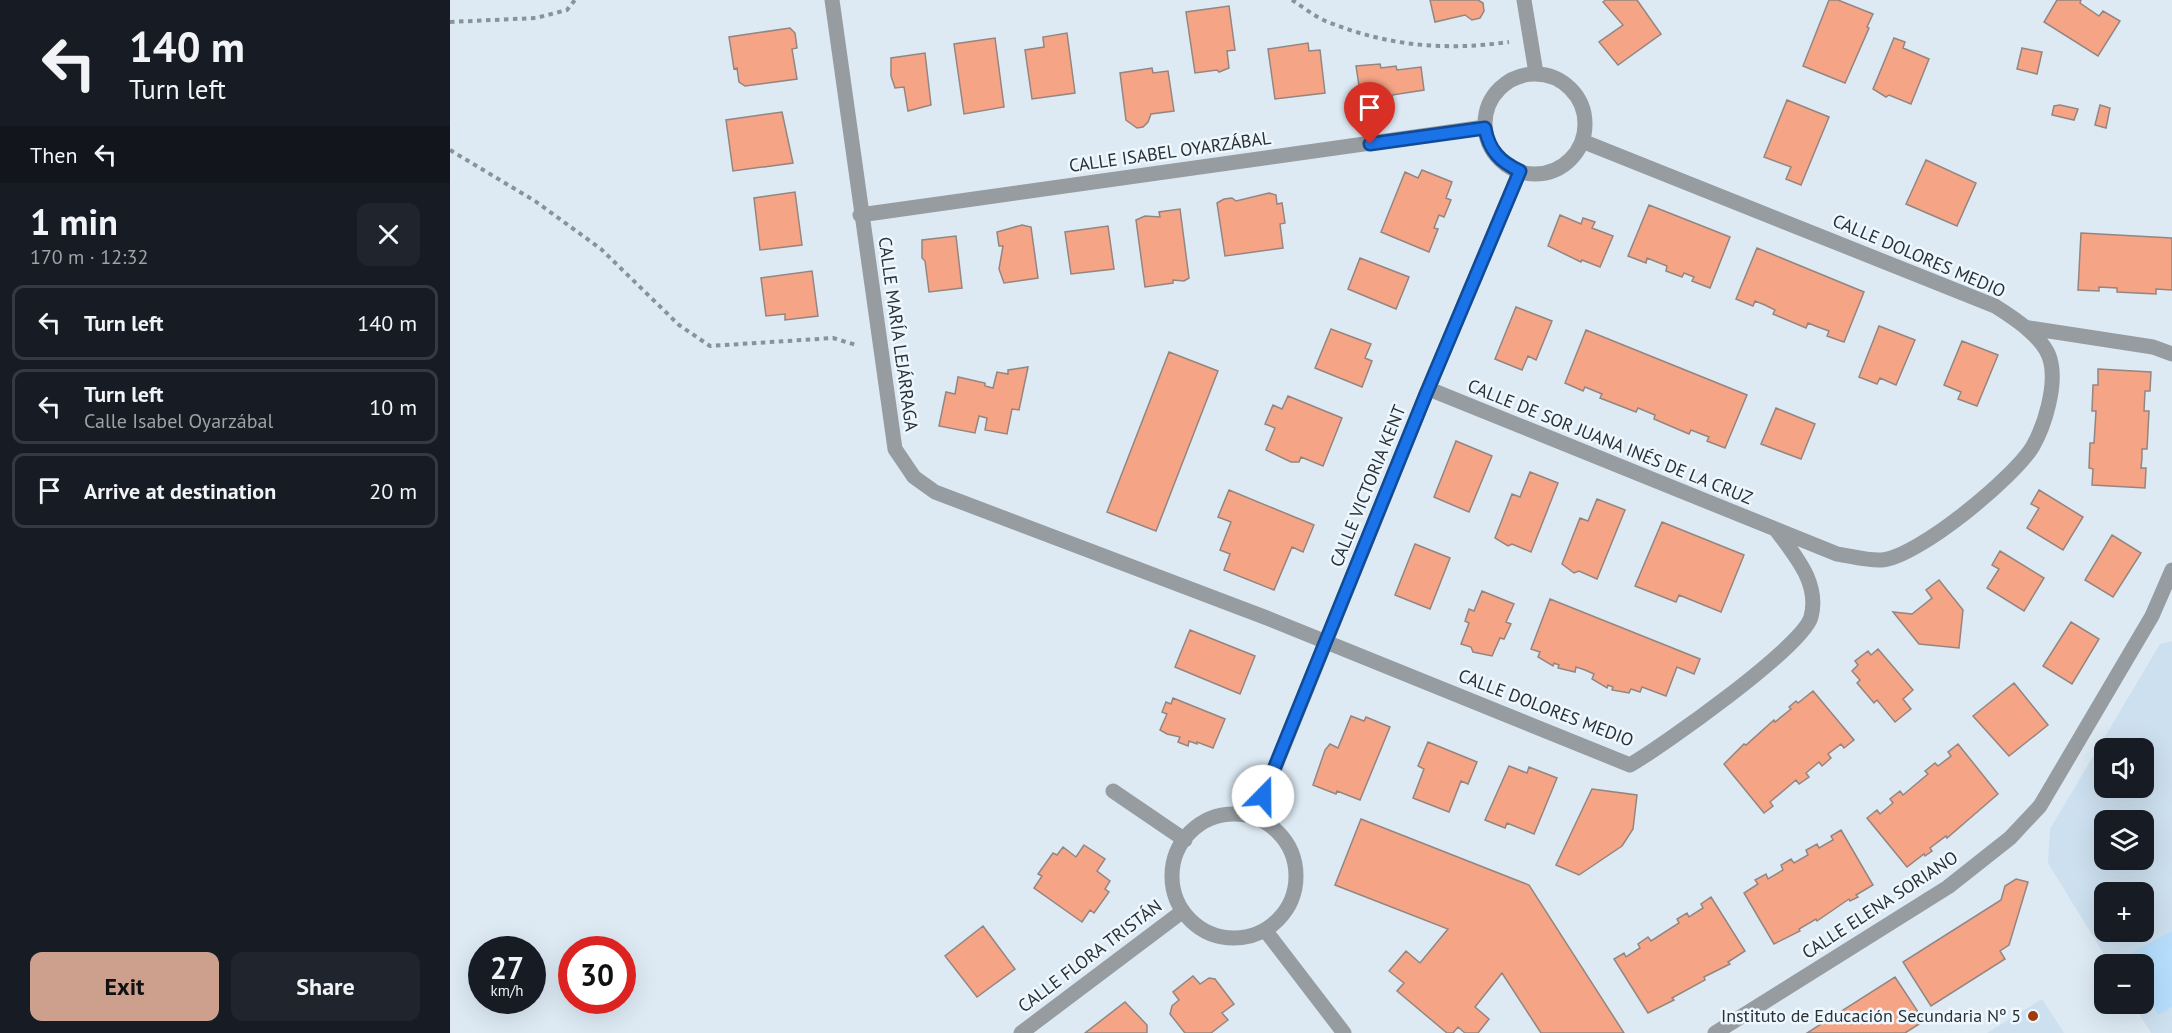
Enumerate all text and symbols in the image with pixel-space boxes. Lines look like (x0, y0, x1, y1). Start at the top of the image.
text: 140 m (129, 19, 245, 74)
icon: left (30, 24, 108, 102)
text: Turn left (129, 72, 226, 106)
pin (1344, 82, 1395, 144)
icon: arrive (1353, 91, 1386, 124)
street label: CALLE ISABEL OYARZÁBAL (1067, 126, 1272, 177)
icon: left (89, 138, 122, 171)
text: Then (30, 141, 77, 169)
text: 1 min (30, 198, 118, 245)
button: close (357, 203, 420, 266)
street label: CALLE DOLORES MEDIO (1829, 209, 2009, 302)
street label: CALLE MARÍA LEJÁRRAGA (873, 235, 924, 433)
text: 170 m · 12:32 (30, 244, 148, 270)
icon: left (33, 306, 66, 339)
text: Turn left (84, 309, 164, 337)
text: 140 m (357, 309, 417, 337)
street label: CALLE DE SOR JUANA INÉS DE LA CRUZ (1464, 374, 1756, 509)
text: Turn left (84, 380, 164, 408)
icon: left (33, 390, 66, 423)
text: 10 m (369, 393, 417, 421)
street label: CALLE VICTORIA KENT (1325, 401, 1411, 570)
text: Calle Isabel Oyarzábal (84, 408, 273, 434)
icon: arrive (33, 474, 66, 507)
text: Arrive at destination (84, 477, 276, 505)
text: 20 m (369, 477, 417, 505)
street label: CALLE DOLORES MEDIO (1455, 663, 1637, 752)
map controls (2094, 738, 2154, 1014)
button: sound (2094, 738, 2154, 798)
position arrow (1231, 764, 1295, 828)
button: layers (2094, 810, 2154, 870)
street label: CALLE ELENA SORIANO (1797, 846, 1962, 964)
button: + (2094, 882, 2154, 942)
street label: CALLE FLORA TRISTÁN (1013, 894, 1166, 1017)
speed limit sign: 30 (558, 936, 636, 1014)
text: 27 (490, 948, 524, 987)
button: Exit (30, 952, 219, 1021)
button: Share (231, 952, 420, 1021)
button: − (2094, 954, 2154, 1014)
text: km/h (491, 981, 523, 1000)
place label: Instituto de Educación Secundaria Nº 5 (1721, 1004, 2021, 1027)
marker: Instituto de Educación Secundaria Nº 5 (2026, 1009, 2040, 1023)

